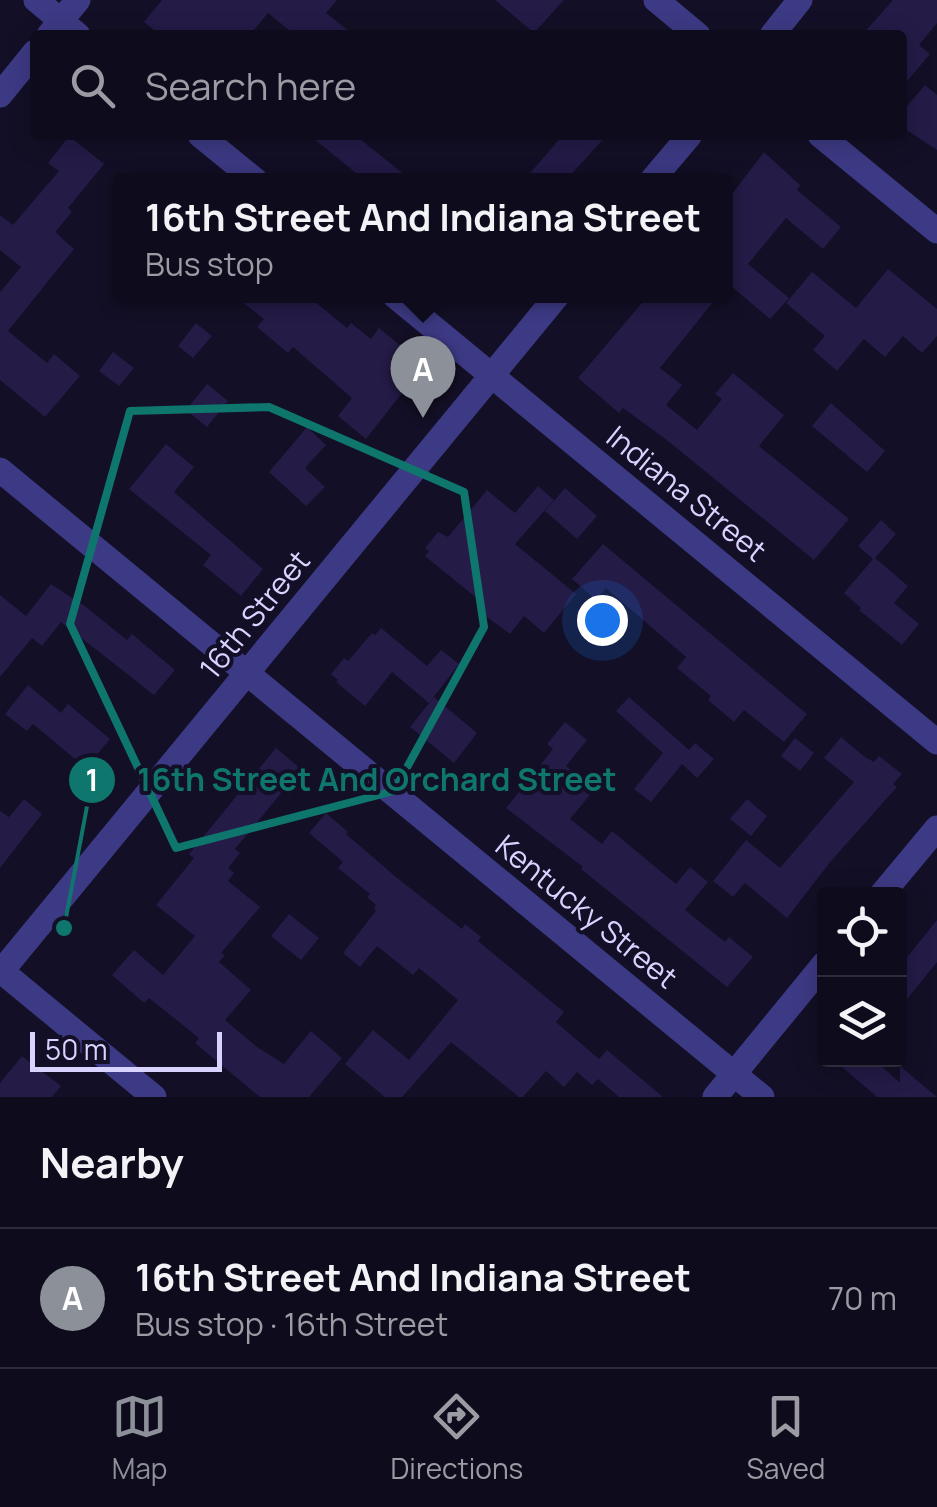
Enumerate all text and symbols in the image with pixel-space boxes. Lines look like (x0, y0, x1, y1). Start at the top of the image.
search box (30, 30, 907, 140)
icon: search (65, 58, 120, 113)
text: Search here (145, 59, 356, 111)
popup (113, 173, 733, 303)
text: 16th Street And Indiana Street (145, 190, 701, 242)
text: Bus stop (145, 242, 274, 286)
pin: A (390, 336, 456, 418)
street label: Indiana Street (598, 416, 776, 570)
street label: 16th Street (190, 541, 318, 687)
your location (577, 595, 628, 646)
callout: 16th Street And Orchard Street (67, 749, 636, 811)
text: 16th Street And Orchard Street (137, 757, 617, 801)
text: 1 (85, 759, 99, 800)
street label: Kentucky Street (488, 825, 686, 997)
map controls (817, 887, 907, 1067)
button: locate (817, 887, 907, 977)
button: layers (817, 977, 907, 1067)
scale bar (30, 1027, 222, 1072)
text: 50 m (45, 1030, 108, 1068)
text: Nearby (40, 1133, 184, 1191)
text: 16th Street And Indiana Street (135, 1250, 691, 1302)
text: A (62, 1276, 83, 1320)
text: 70 m (828, 1276, 897, 1320)
text: Bus stop · 16th Street (135, 1302, 448, 1346)
tab: Map (112, 1389, 167, 1487)
tab: Directions (391, 1389, 523, 1487)
tab: Saved (746, 1389, 825, 1487)

